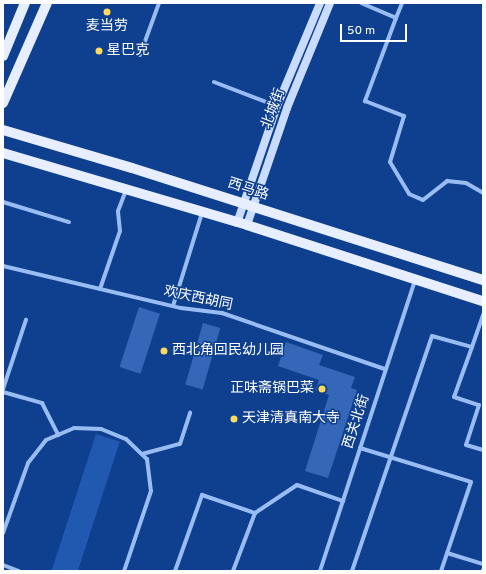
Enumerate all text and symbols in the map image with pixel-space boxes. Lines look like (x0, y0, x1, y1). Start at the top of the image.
marker: 麦当劳 (102, 7, 112, 17)
scale bar (342, 16, 409, 42)
place label: 麦当劳 (86, 19, 128, 35)
text: 50 m (347, 23, 375, 39)
place label: 星巴克 (107, 43, 149, 59)
marker: 星巴克 (94, 46, 104, 56)
street label: 北城街 (259, 86, 289, 132)
street label: 西马路 (225, 176, 271, 204)
street label: 欢庆西胡同 (162, 284, 234, 314)
place label: 西北角回民幼儿园 (172, 343, 284, 359)
marker: 西北角回民幼儿园 (159, 346, 169, 356)
place label: 正味斋锅巴菜 (230, 381, 314, 397)
marker: 正味斋锅巴菜 (317, 384, 327, 394)
street label: 西关北街 (340, 393, 374, 451)
place label: 天津清真南大寺 (242, 411, 340, 427)
marker: 天津清真南大寺 (229, 414, 239, 424)

